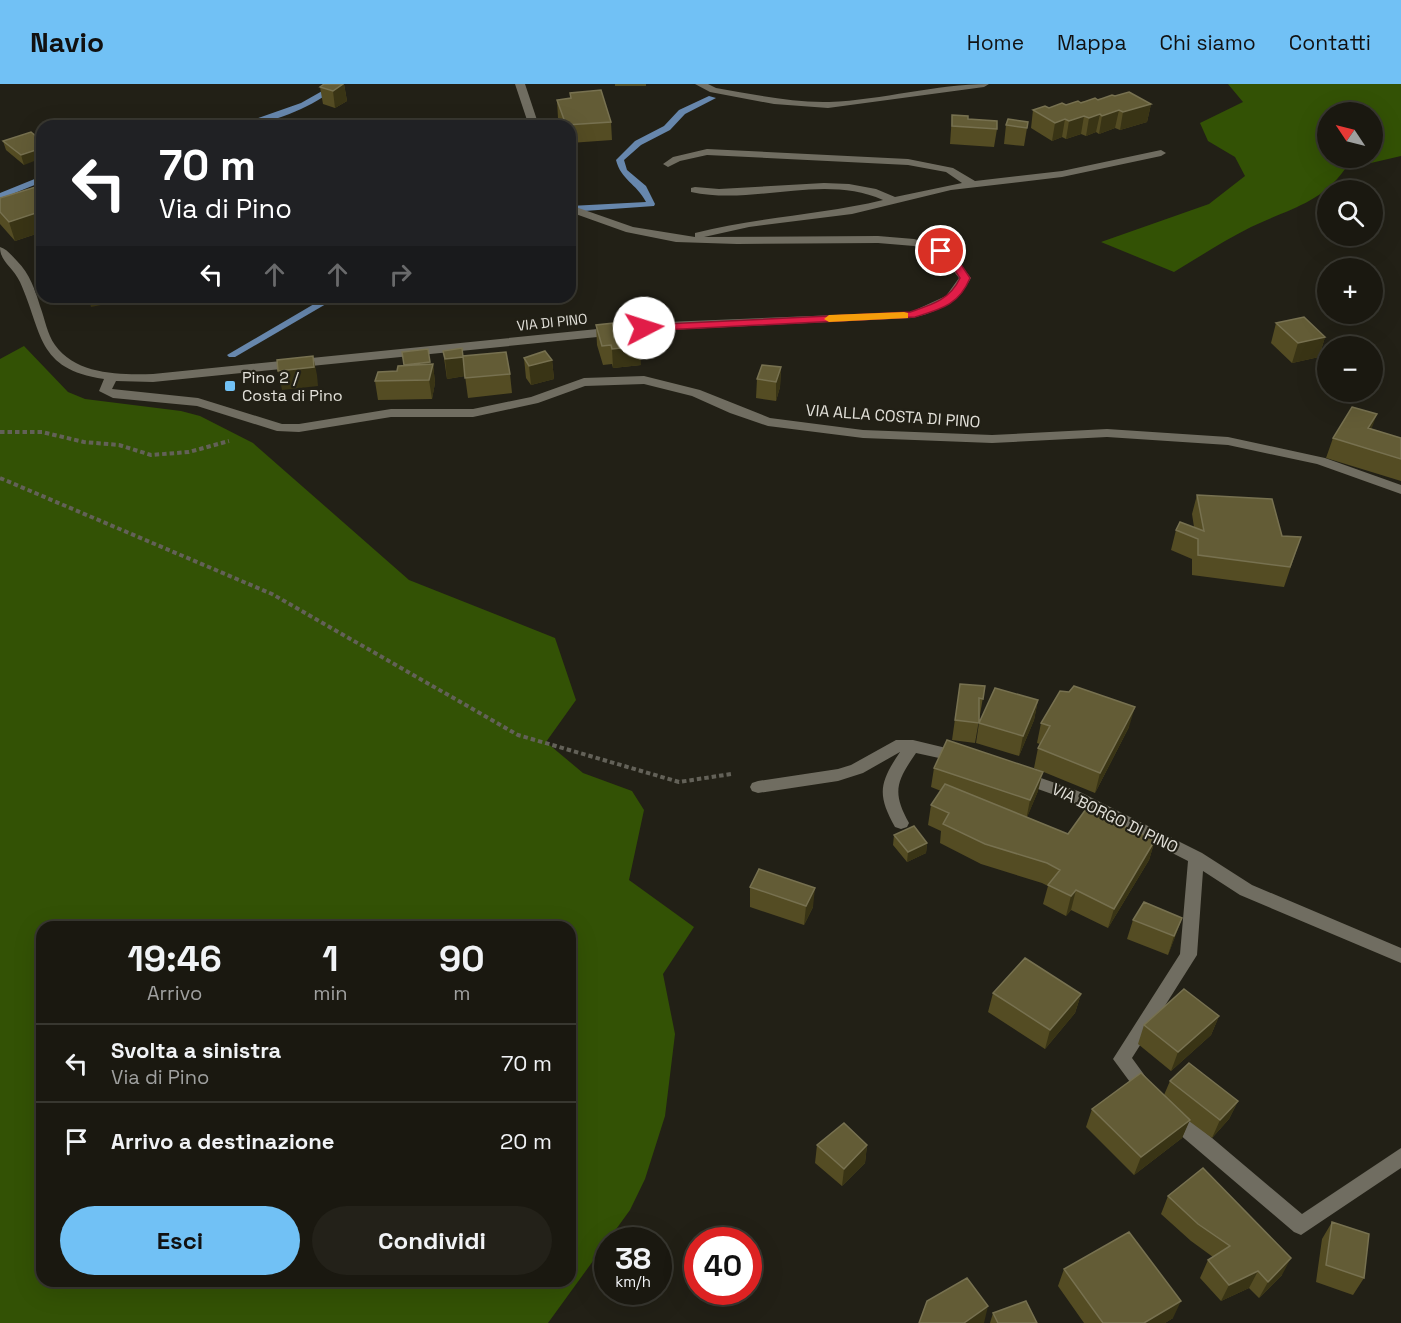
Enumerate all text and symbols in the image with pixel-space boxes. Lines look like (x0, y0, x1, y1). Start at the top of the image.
text: Navio (30, 24, 104, 60)
text: Home (967, 29, 1024, 56)
text: Mappa (1057, 29, 1126, 56)
text: Chi siamo (1159, 29, 1256, 56)
text: Contatti (1289, 29, 1371, 56)
north arrow (1317, 102, 1383, 168)
map controls (1317, 102, 1383, 402)
text: 70 m (159, 139, 256, 192)
icon: left (60, 144, 138, 222)
button: search (1317, 180, 1383, 246)
text: Via di Pino (159, 191, 292, 226)
pin (915, 225, 966, 276)
icon: arrive (924, 234, 957, 267)
icon: left (195, 258, 228, 291)
icon: ahead (258, 258, 291, 291)
icon: ahead (321, 258, 354, 291)
icon: right (384, 258, 417, 291)
button: + (1317, 258, 1383, 324)
position arrow (612, 296, 676, 360)
street label: VIA DI PINO (516, 309, 588, 335)
button: − (1317, 336, 1383, 402)
place label: Pino 2 / Costa di Pino (242, 367, 343, 406)
marker: Pino 2 / Costa di Pino (223, 379, 237, 393)
street label: VIA ALLA COSTA DI PINO (805, 399, 981, 433)
street label: VIA BORGO DI PINO (1048, 778, 1182, 858)
text: 19:46 (127, 936, 222, 982)
text: 1 (322, 936, 339, 982)
text: 90 (439, 936, 485, 982)
text: Arrivo (147, 980, 202, 1006)
text: min (313, 980, 348, 1006)
text: m (453, 980, 470, 1006)
text: Svolta a sinistra (111, 1036, 281, 1064)
icon: left (60, 1047, 93, 1080)
text: 70 m (501, 1049, 552, 1077)
text: Via di Pino (111, 1064, 209, 1090)
icon: arrive (60, 1125, 93, 1158)
text: Arrivo a destinazione (111, 1127, 334, 1155)
text: 20 m (500, 1127, 552, 1155)
button: Esci (60, 1206, 300, 1275)
button: Condividi (312, 1206, 552, 1275)
speed limit sign: 40 (684, 1227, 762, 1305)
text: 38 (615, 1239, 651, 1278)
text: km/h (615, 1272, 651, 1291)

